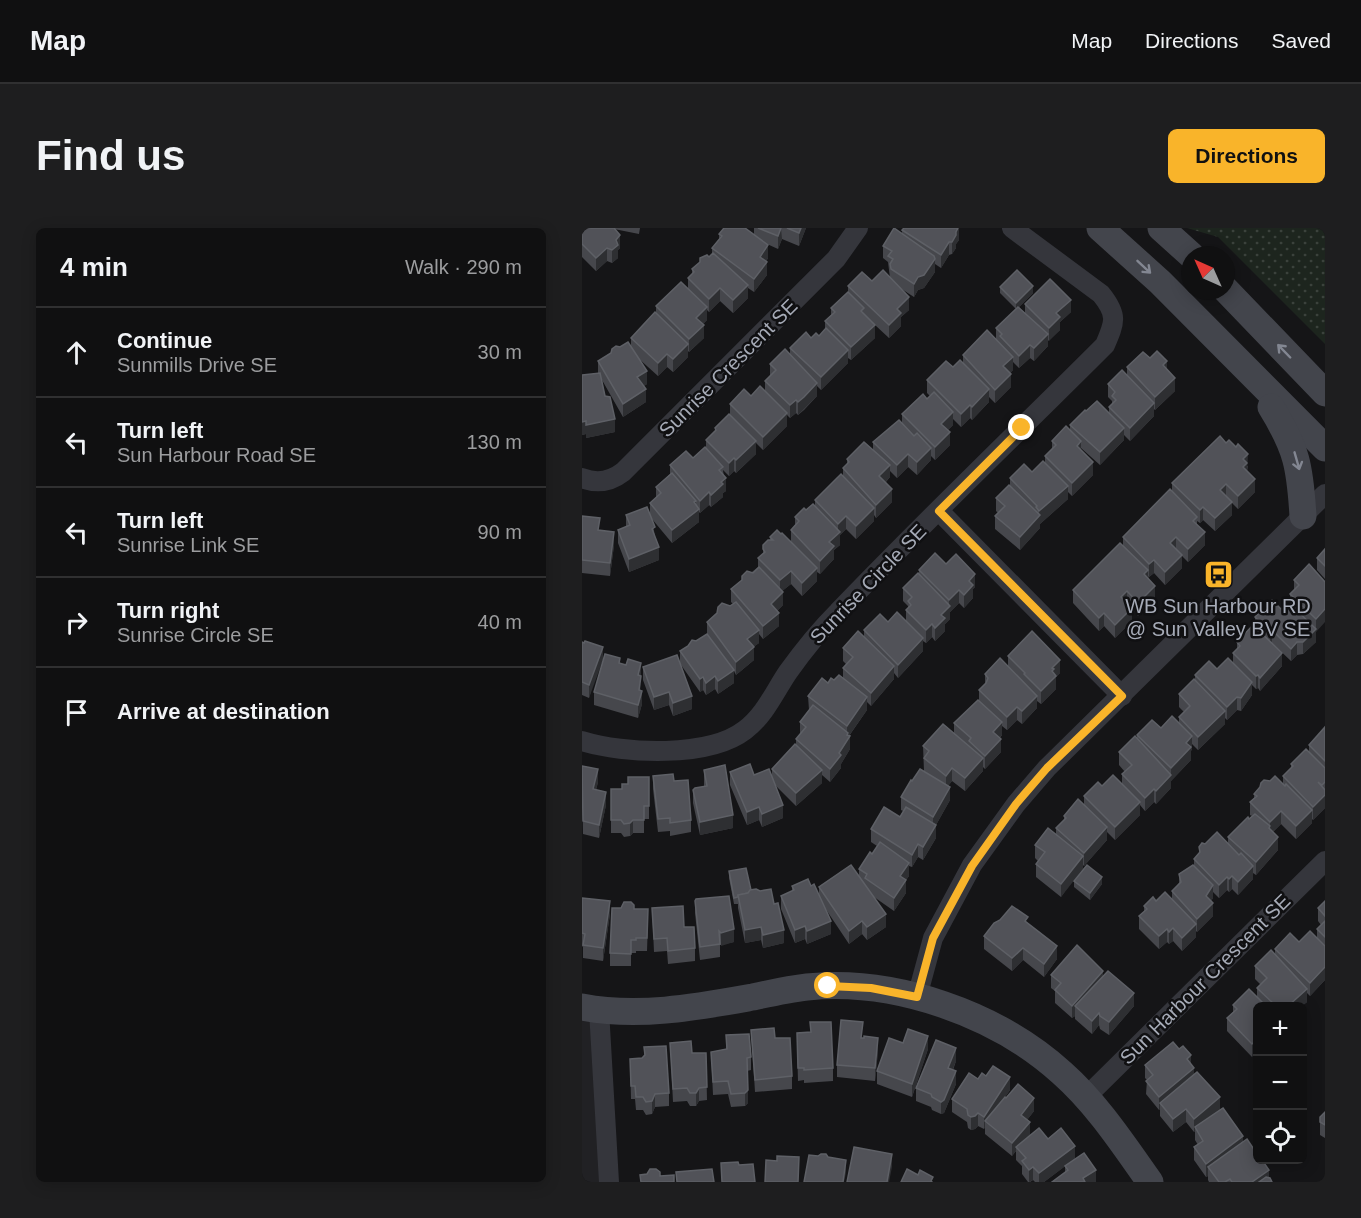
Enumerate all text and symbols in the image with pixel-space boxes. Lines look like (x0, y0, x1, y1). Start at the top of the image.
text: Map (30, 25, 86, 56)
text: Map (1071, 29, 1112, 52)
text: Directions (1145, 29, 1238, 52)
text: Saved (1271, 29, 1331, 52)
button: Directions (1168, 129, 1325, 183)
text: Find us (36, 132, 185, 179)
north arrow (1181, 246, 1235, 300)
text: 4 min (60, 252, 128, 282)
text: Walk · 290 m (405, 256, 522, 278)
one-way arrow (1136, 259, 1151, 273)
street label: Sunrise Crescent SE (655, 295, 801, 441)
text: Continue (117, 328, 212, 353)
icon: ahead (60, 336, 93, 369)
text: 30 m (478, 341, 522, 363)
one-way arrow (1277, 343, 1292, 358)
text: Sunmills Drive SE (117, 354, 277, 376)
route end (1008, 414, 1034, 440)
text: Turn left (117, 418, 203, 443)
icon: left (60, 426, 93, 459)
text: 130 m (466, 431, 522, 453)
text: Sun Harbour Road SE (117, 444, 316, 466)
one-way arrow (1292, 451, 1303, 470)
text: Turn left (117, 508, 203, 533)
icon: left (60, 516, 93, 549)
street label: Sunrise Circle SE (806, 520, 930, 648)
text: 90 m (478, 521, 522, 543)
text: Sunrise Link SE (117, 534, 259, 556)
bus stop icon: WB Sun Harbour RD @ Sun Valley BV SE (1202, 559, 1234, 591)
place label: WB Sun Harbour RD @ Sun Valley BV SE (1125, 595, 1311, 640)
text: Turn right (117, 598, 219, 623)
icon: right (60, 606, 93, 639)
text: 40 m (478, 611, 522, 633)
text: Sunrise Circle SE (117, 624, 274, 646)
icon: arrive (60, 696, 93, 729)
text: Arrive at destination (117, 699, 330, 724)
street label: Sun Harbour Crescent SE (1115, 889, 1295, 1069)
route start (814, 972, 840, 998)
map controls (1253, 1002, 1307, 1164)
button: + (1253, 1002, 1307, 1056)
button: − (1253, 1056, 1307, 1110)
button: locate (1253, 1110, 1307, 1164)

